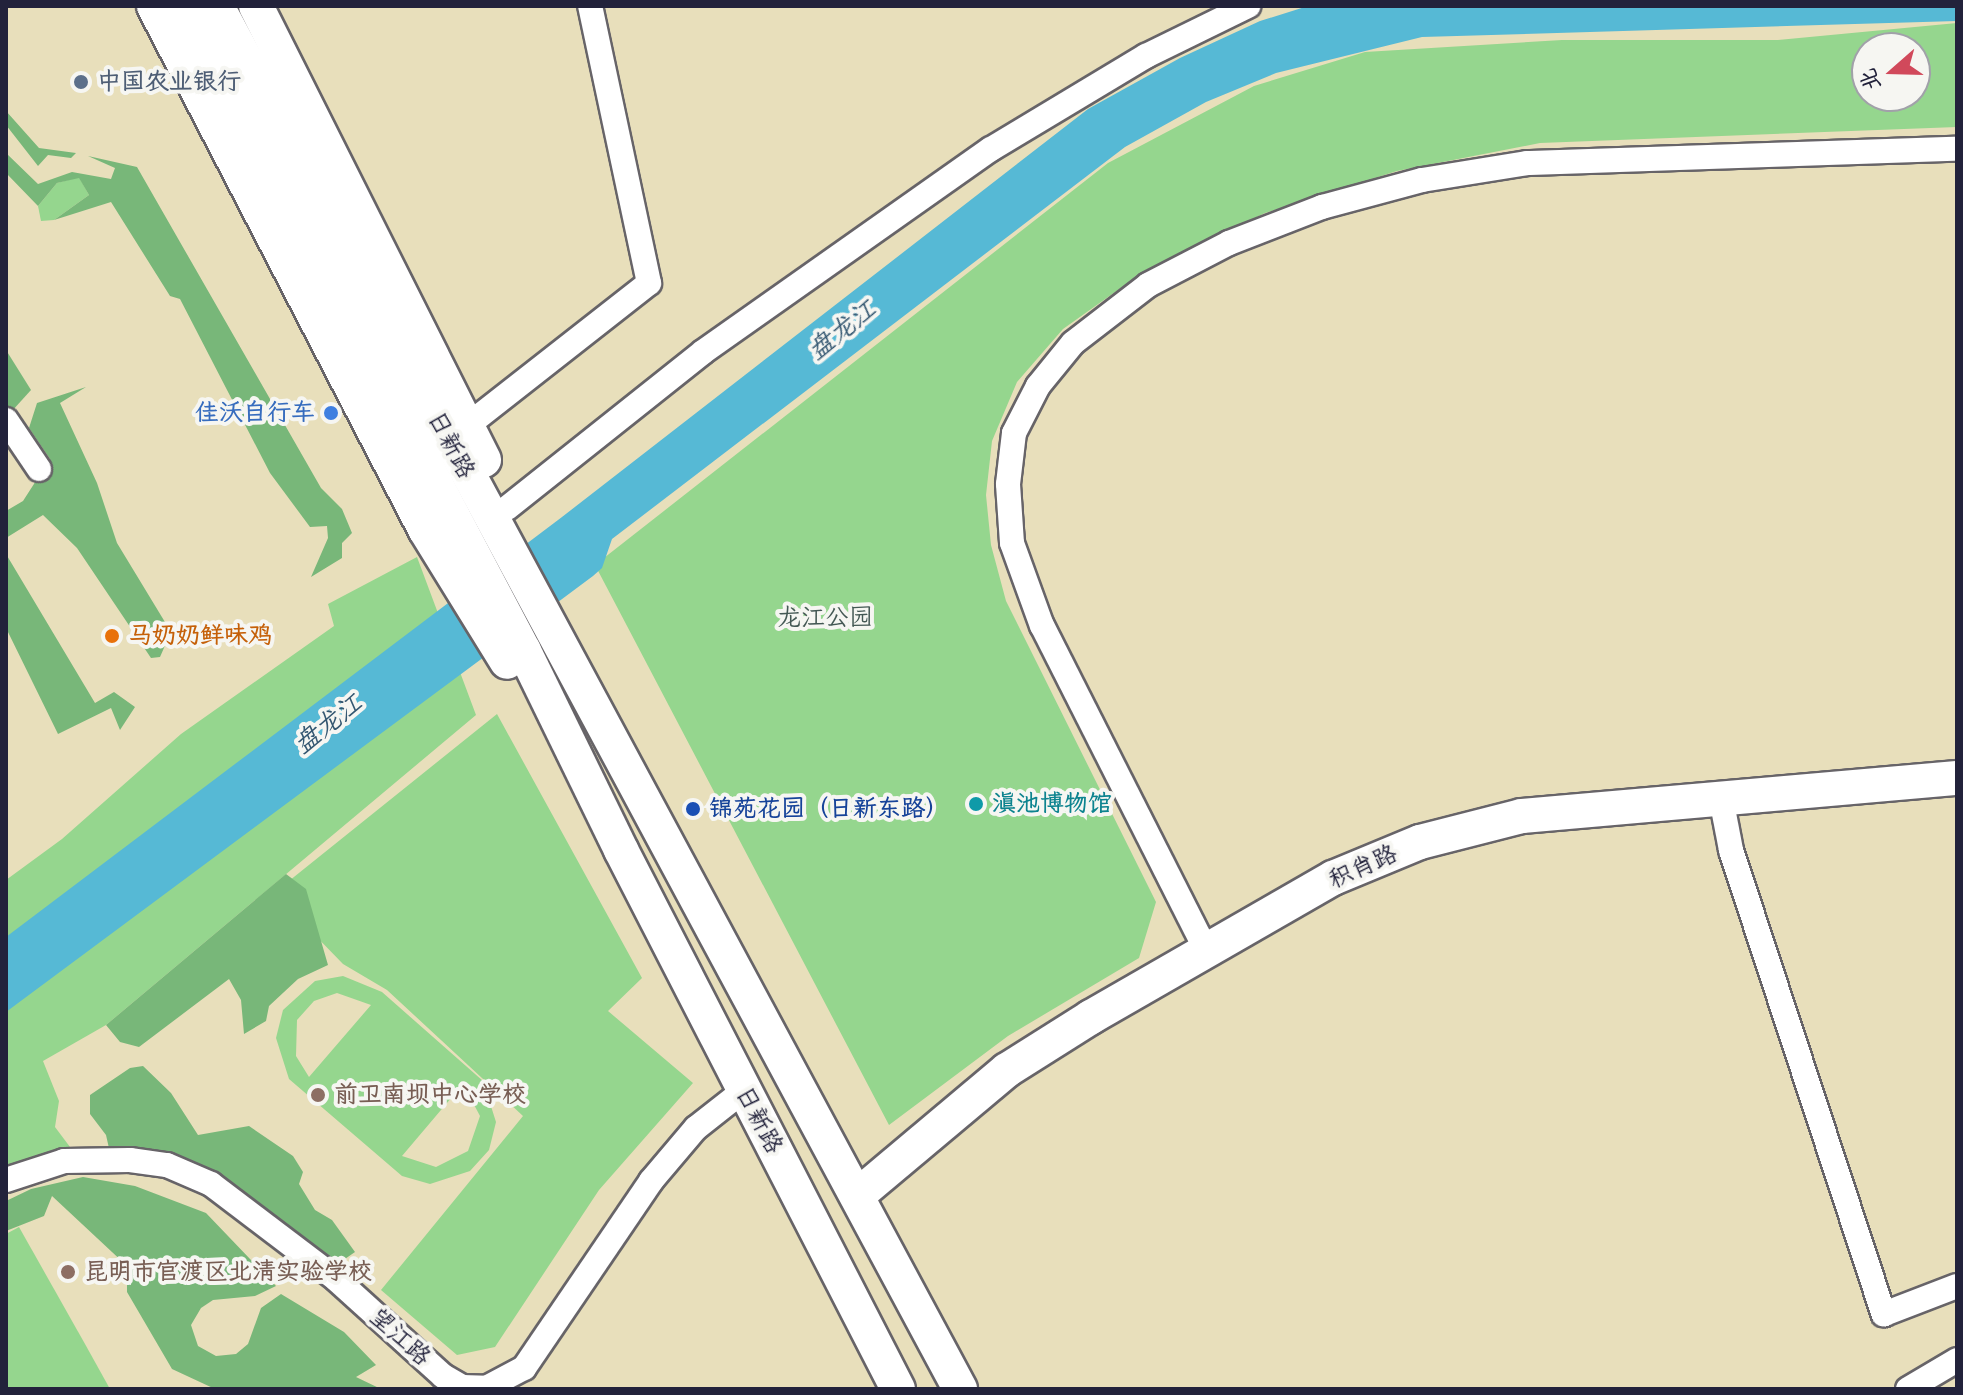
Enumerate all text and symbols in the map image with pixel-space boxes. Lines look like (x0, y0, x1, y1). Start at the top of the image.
north arrow (1851, 32, 1931, 112)
text: 北 (1848, 63, 1892, 97)
place label: 中国农业银行 (97, 68, 241, 96)
marker: 中国农业银行 (72, 73, 90, 91)
water label: 盘龙江 (802, 294, 882, 366)
place label: 佳沃自行车 (195, 399, 315, 427)
marker: 佳沃自行车 (322, 404, 340, 422)
street label: 日新路 (421, 406, 481, 484)
park label: 龙江公园 (777, 604, 873, 632)
place label: 马奶奶鲜味鸡 (128, 622, 272, 650)
marker: 马奶奶鲜味鸡 (103, 627, 121, 645)
water label: 盘龙江 (288, 688, 368, 760)
place label: 滇池博物馆 (992, 790, 1112, 818)
place label: 锦苑花园（日新东路） (709, 795, 949, 823)
marker: 滇池博物馆 (967, 795, 985, 813)
marker: 锦苑花园（日新东路） (684, 800, 702, 818)
street label: 积肖路 (1324, 839, 1402, 895)
place label: 前卫南坝中心学校 (334, 1081, 526, 1109)
street label: 日新路 (729, 1081, 789, 1159)
marker: 前卫南坝中心学校 (309, 1086, 327, 1104)
place label: 昆明市官渡区北清实验学校 (84, 1258, 372, 1286)
marker: 昆明市官渡区北清实验学校 (59, 1263, 77, 1281)
street label: 望江路 (364, 1302, 436, 1372)

